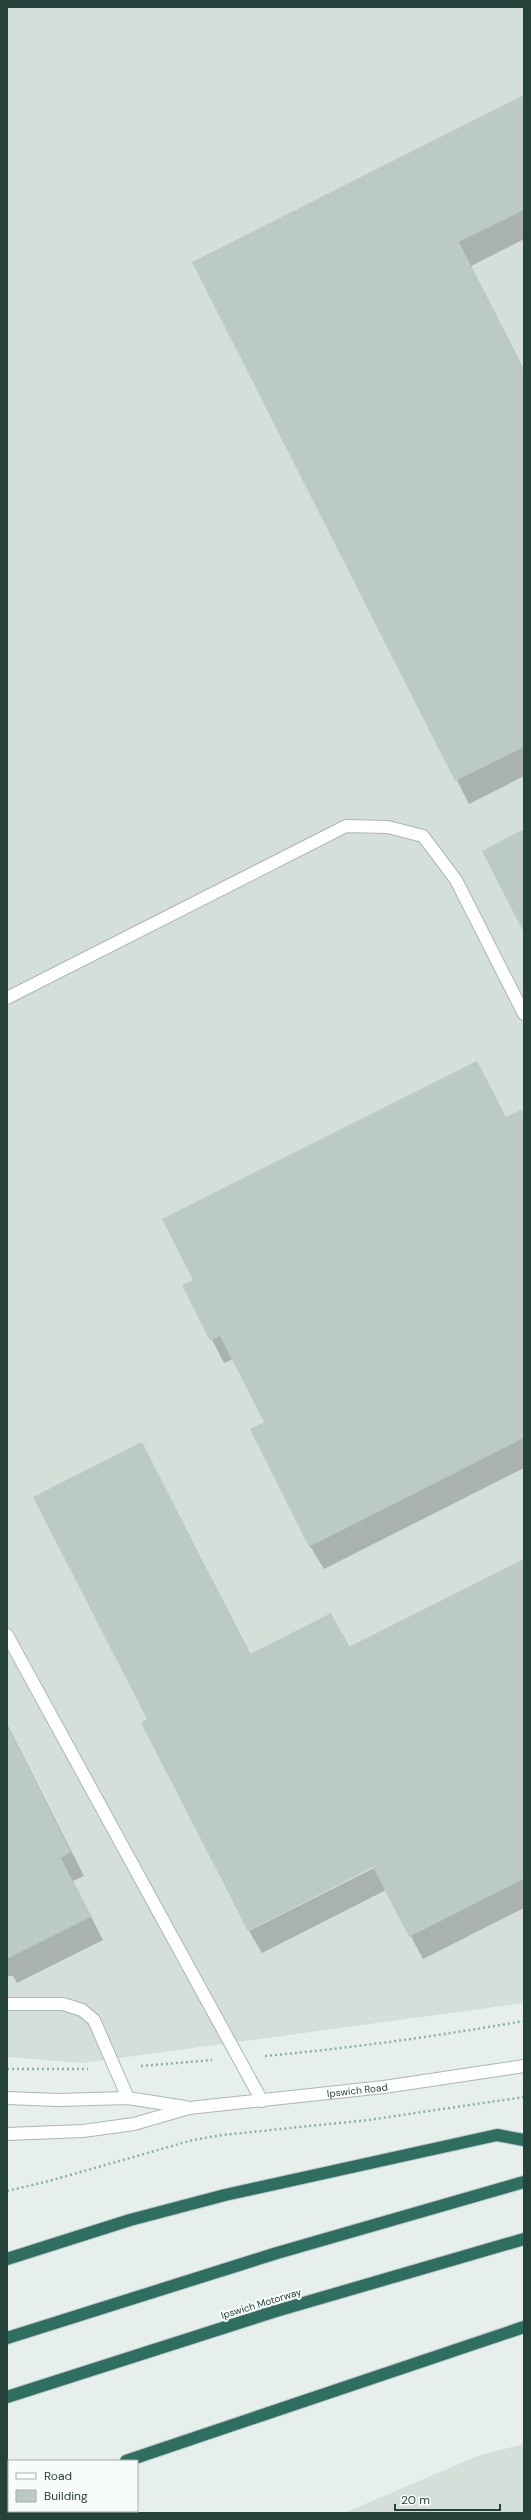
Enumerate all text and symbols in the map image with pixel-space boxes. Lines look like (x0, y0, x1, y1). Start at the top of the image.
street label: Ipswich Road (326, 2081, 389, 2100)
street label: Ipswich Motorway (219, 2285, 303, 2322)
legend (8, 2460, 138, 2512)
text: Road (44, 2468, 72, 2484)
scale bar (395, 2486, 500, 2512)
text: Building (44, 2488, 88, 2504)
text: 20 m (401, 2492, 430, 2508)

